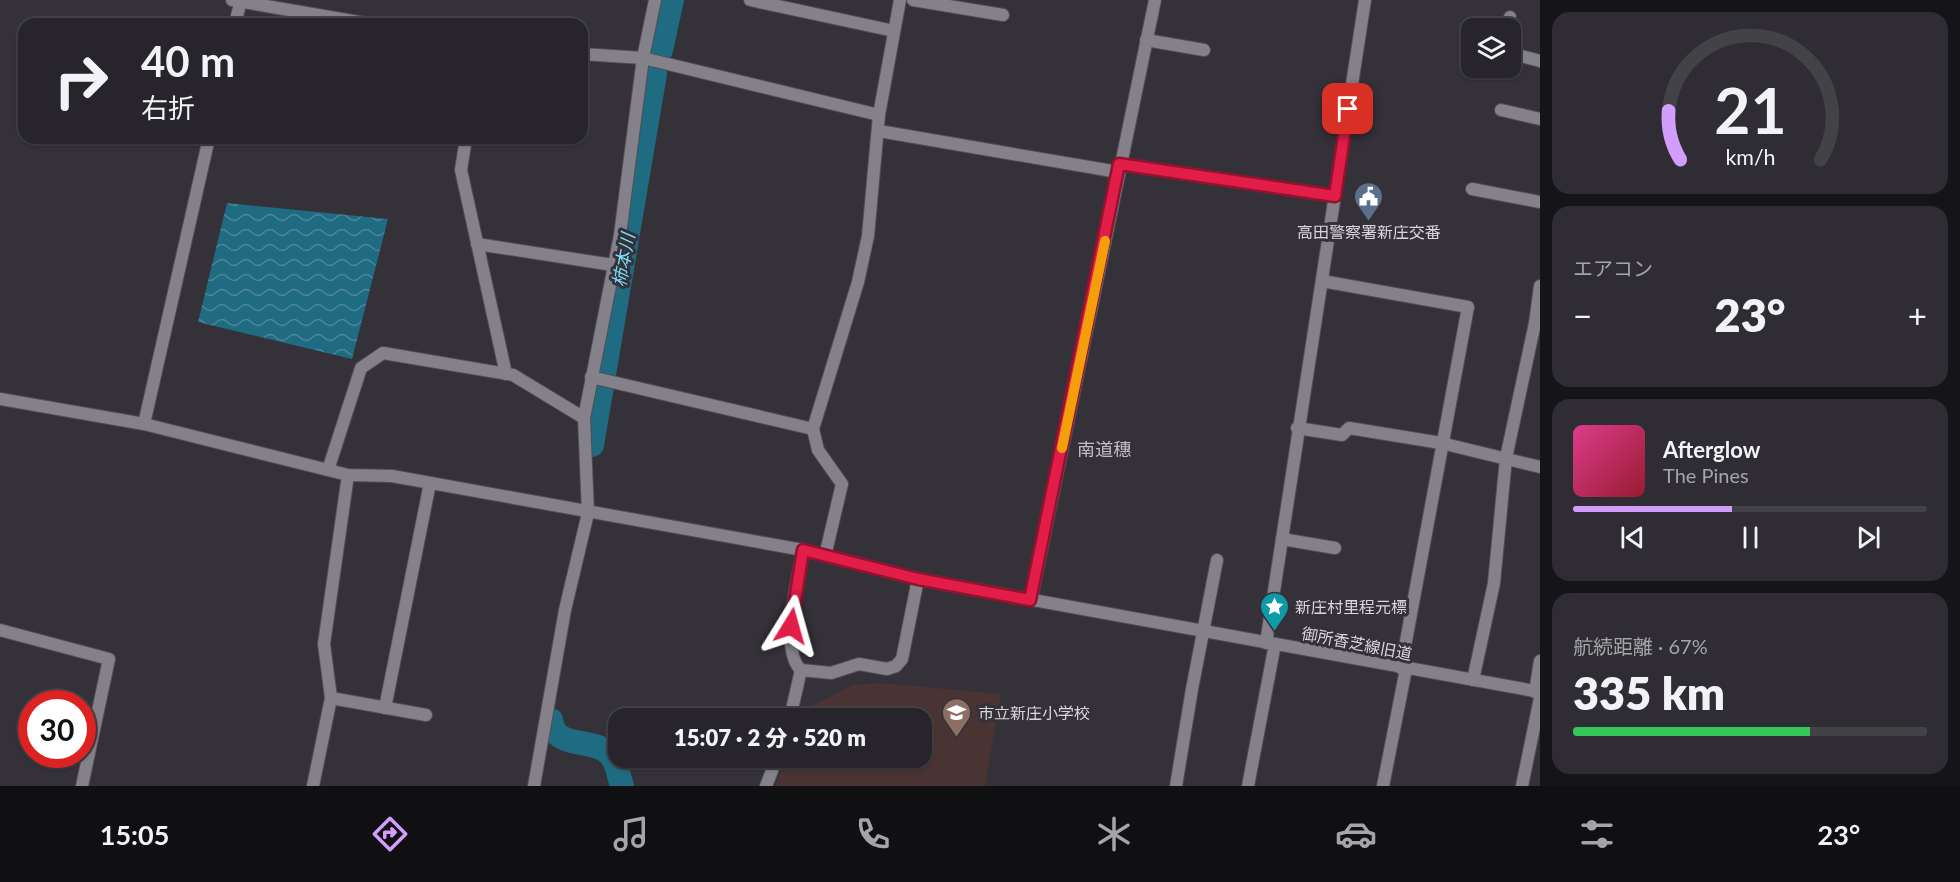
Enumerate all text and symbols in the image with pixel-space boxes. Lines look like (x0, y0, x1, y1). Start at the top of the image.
map controls (1461, 18, 1521, 78)
button: layers (1461, 18, 1521, 78)
text: 40 m (141, 36, 235, 86)
icon: right (42, 42, 120, 120)
text: 21 (1714, 72, 1786, 147)
pin (1322, 83, 1373, 134)
text: 右折 (141, 91, 195, 124)
icon: arrive (1331, 92, 1364, 125)
text: km/h (1725, 144, 1775, 170)
public building icon: 高田警察署新庄交番 (1353, 180, 1385, 222)
place label: 高田警察署新庄交番 (1297, 222, 1441, 241)
water label: 柿本川 (607, 230, 639, 288)
text: エアコン (1573, 256, 1653, 280)
text: 23° (1715, 288, 1785, 342)
text: − (1573, 295, 1592, 335)
text: + (1908, 295, 1927, 335)
text: Afterglow (1663, 436, 1760, 463)
district label: 南道穗 (1077, 438, 1131, 460)
text: The Pines (1663, 463, 1749, 487)
icon: previous (1616, 521, 1649, 554)
icon: pause (1734, 521, 1767, 554)
icon: next (1852, 521, 1885, 554)
place icon: 新庄村里程元標 (1258, 590, 1290, 632)
position arrow (759, 594, 823, 658)
place label: 新庄村里程元標 (1295, 597, 1407, 616)
street label: 御所香芝線旧道 (1300, 623, 1414, 663)
text: 航続距離 · 67% (1573, 634, 1708, 658)
text: 335 km (1573, 666, 1725, 720)
speed limit sign: 30 (18, 690, 96, 768)
school or university icon: 市立新庄小学校 (941, 696, 973, 738)
place label: 市立新庄小学校 (978, 703, 1090, 722)
text: 15:07 · 2 分 · 520 m (674, 724, 866, 751)
icon: directions (369, 813, 411, 855)
icon: music (610, 813, 652, 855)
icon: phone (852, 813, 894, 855)
icon: climate (1093, 813, 1135, 855)
icon: car (1335, 813, 1377, 855)
icon: filters (1576, 813, 1618, 855)
text: 15:05 (100, 818, 169, 851)
text: 23° (1818, 818, 1860, 851)

